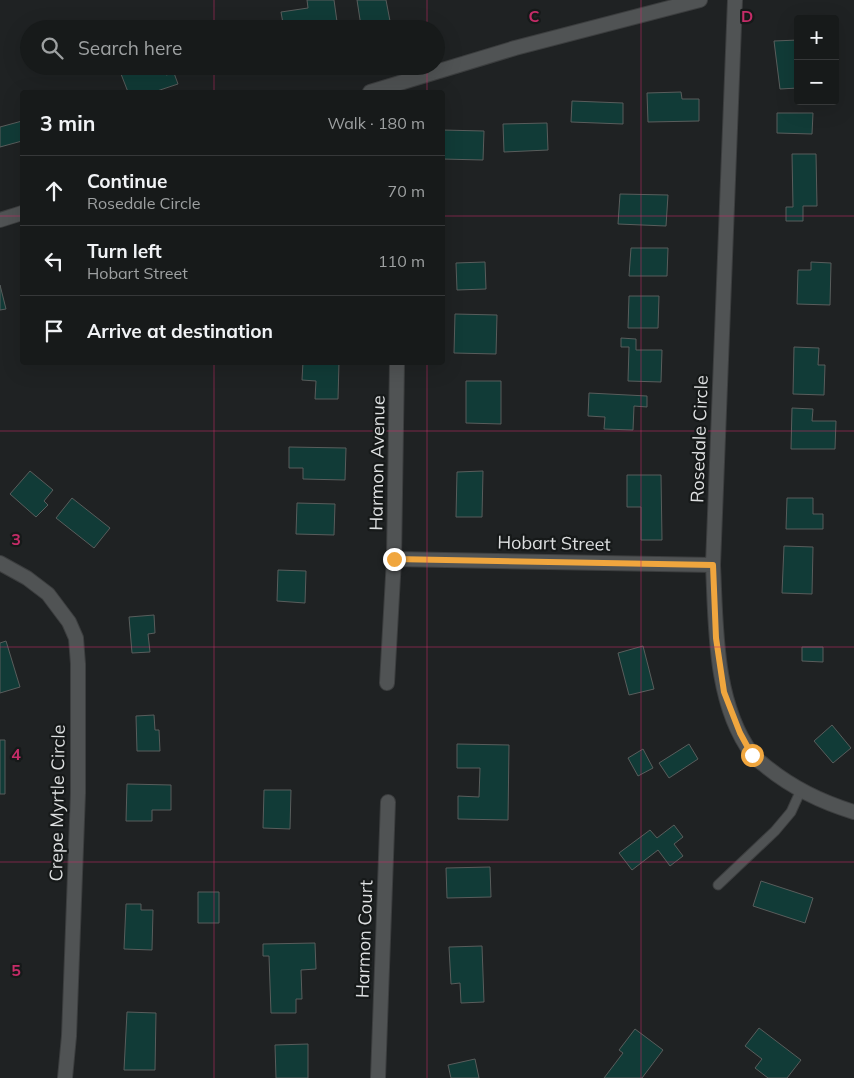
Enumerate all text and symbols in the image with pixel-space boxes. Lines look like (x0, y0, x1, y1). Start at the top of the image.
text: C (529, 6, 540, 26)
text: D (741, 6, 753, 26)
map controls (794, 15, 839, 105)
button: + (794, 15, 839, 60)
search box (20, 20, 445, 75)
icon: search (38, 34, 66, 62)
text: Search here (78, 36, 182, 60)
button: − (794, 60, 839, 105)
text: 3 min (40, 110, 95, 136)
text: Walk · 180 m (327, 113, 425, 133)
text: Continue (87, 169, 167, 193)
icon: ahead (40, 177, 68, 205)
text: 70 m (388, 181, 425, 201)
text: Rosedale Circle (87, 193, 200, 213)
text: Turn left (87, 239, 162, 263)
icon: left (40, 247, 68, 275)
text: 110 m (378, 251, 425, 271)
text: Hobart Street (87, 263, 188, 283)
icon: arrive (40, 317, 68, 345)
text: Arrive at destination (87, 319, 273, 343)
street label: Rosedale Circle (685, 375, 713, 503)
street label: Harmon Avenue (364, 395, 390, 531)
text: 3 (11, 529, 21, 549)
street label: Hobart Street (497, 531, 611, 555)
route end (383, 548, 406, 571)
street label: Crepe Myrtle Circle (44, 724, 70, 882)
text: 4 (11, 744, 21, 764)
route start (741, 744, 764, 767)
street label: Harmon Court (350, 880, 378, 998)
text: 5 (11, 960, 21, 980)

